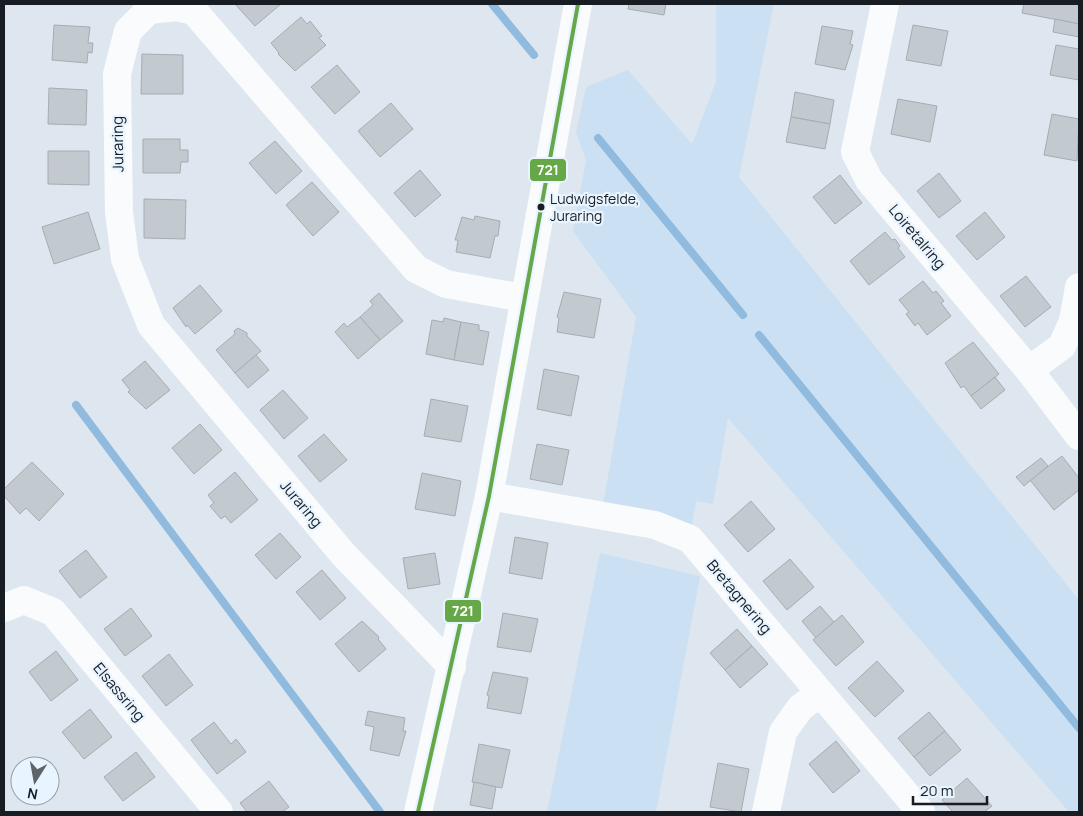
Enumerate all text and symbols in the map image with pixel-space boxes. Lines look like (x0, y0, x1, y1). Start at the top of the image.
street label: Juraring (107, 116, 128, 172)
line badge: 721 (529, 158, 567, 182)
text: 721 (537, 160, 559, 179)
place label: Ludwigsfelde, Juraring (550, 189, 639, 225)
street label: Loiretalring (884, 200, 951, 274)
marker: Ludwigsfelde, Juraring (536, 202, 546, 212)
street label: Juraring (275, 475, 327, 532)
street label: Bretagnering (702, 555, 777, 638)
line badge: 721 (444, 599, 482, 623)
text: 721 (452, 601, 474, 620)
street label: Elsassring (89, 658, 150, 726)
north arrow (10, 756, 60, 806)
scale bar (913, 774, 987, 806)
text: 20 m (920, 780, 953, 801)
text: N (26, 784, 39, 805)

